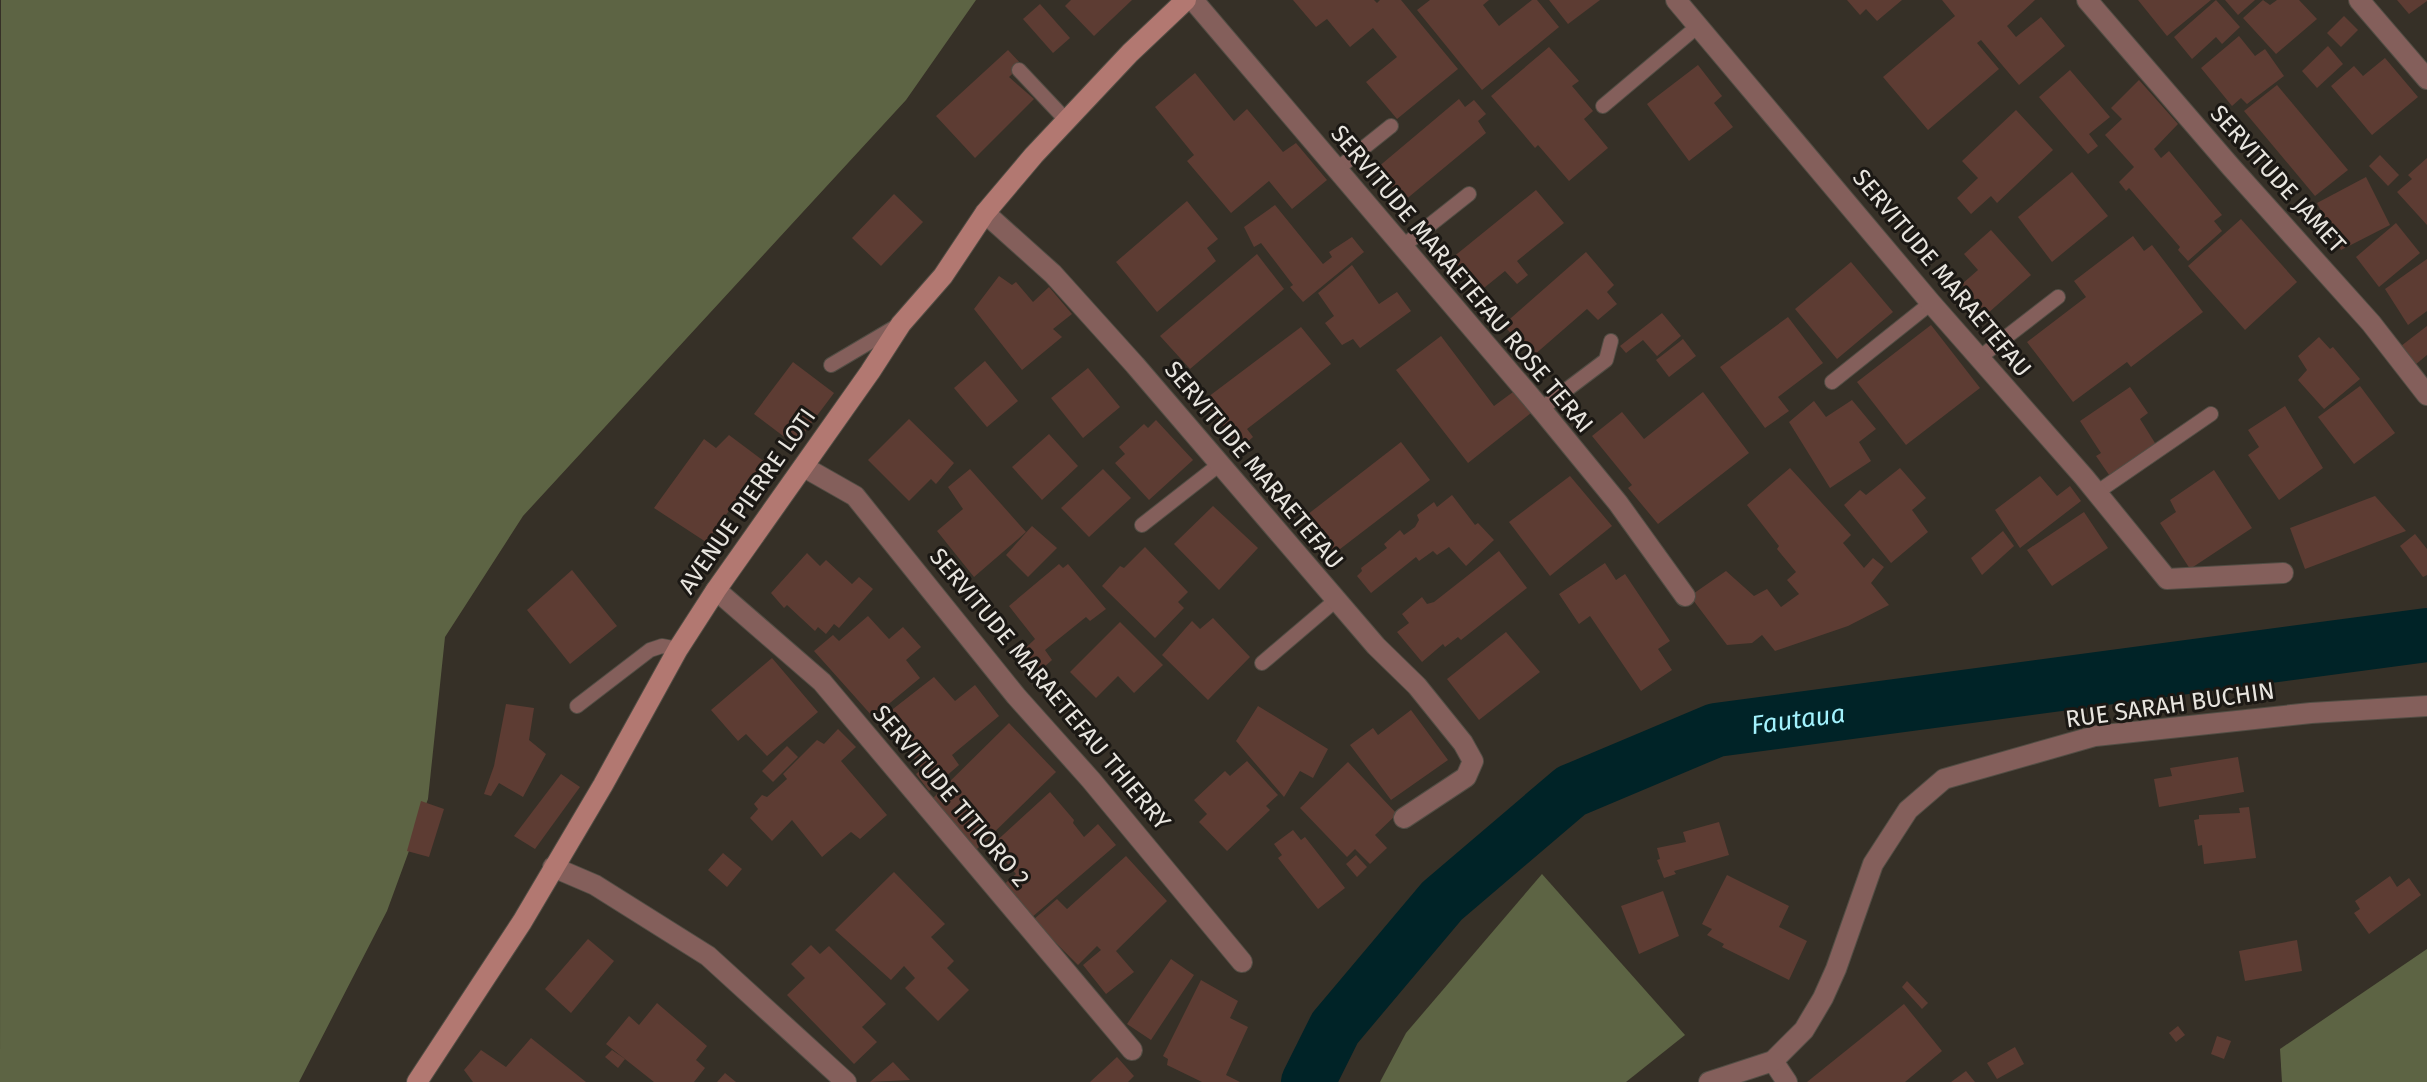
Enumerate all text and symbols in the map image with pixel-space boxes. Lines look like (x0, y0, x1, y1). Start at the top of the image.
street label: SERVITUDE JAMET (2204, 100, 2352, 259)
street label: SERVITUDE MARAETEFAU ROSE TERAI (1325, 120, 1599, 438)
street label: SERVITUDE MARAETEFAU (1847, 163, 2037, 383)
street label: SERVITUDE MARAETEFAU (1159, 355, 1349, 575)
street label: AVENUE PIERRE LOTI (673, 403, 821, 599)
street label: SERVITUDE MARAETEFAU THIERRY (924, 542, 1177, 836)
street label: RUE SARAH BUCHIN (2064, 676, 2276, 734)
water label: Fautaua (1749, 698, 1847, 741)
street label: SERVITUDE TITIORO 2 (867, 700, 1035, 892)

